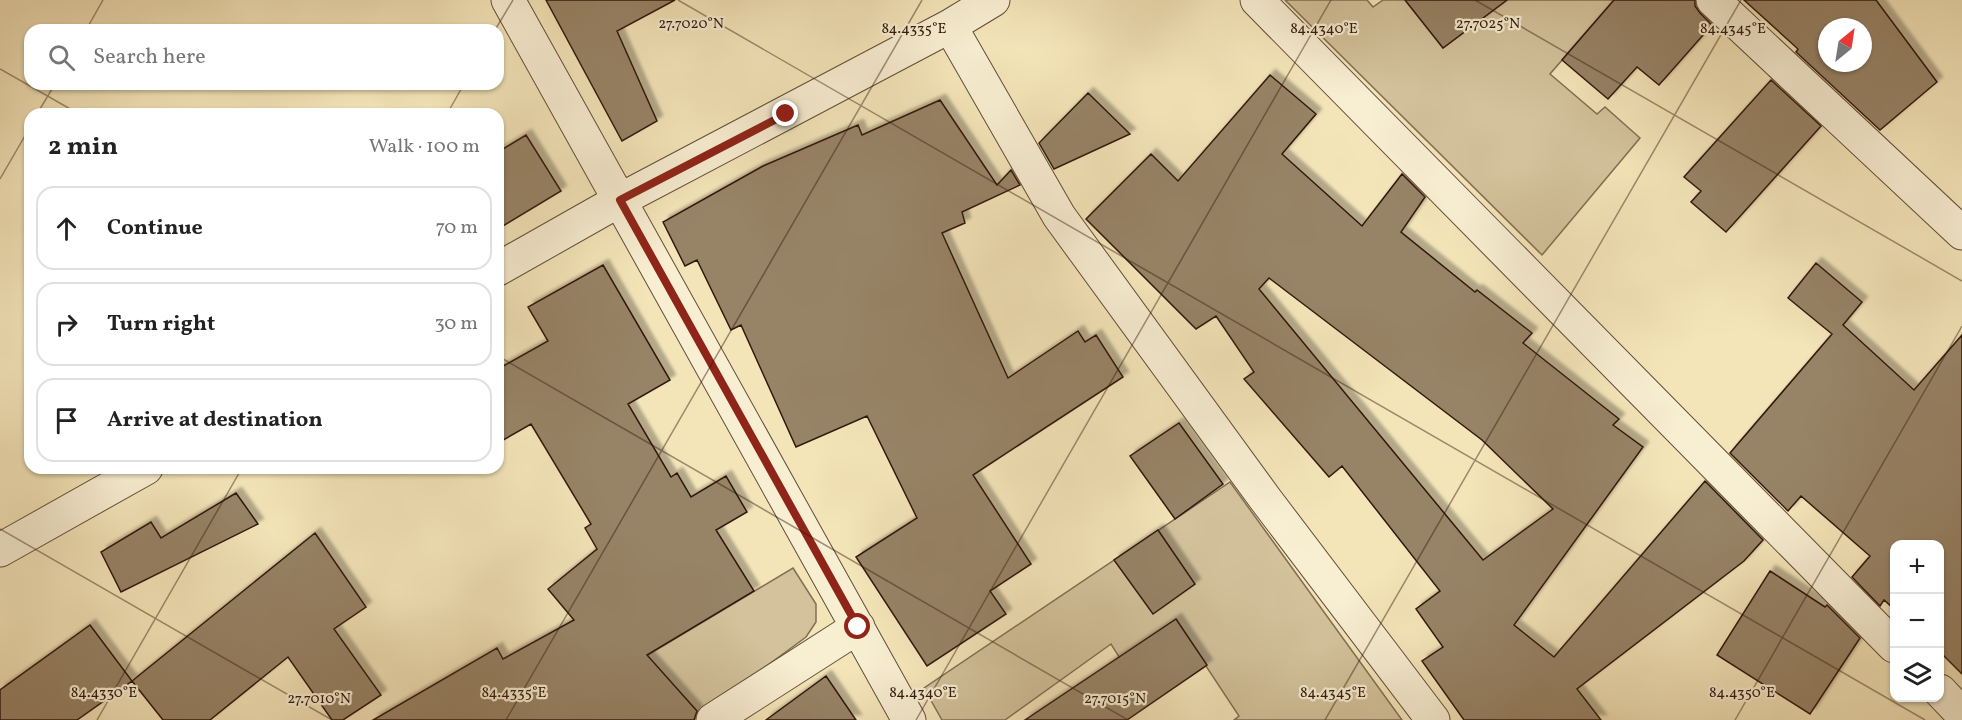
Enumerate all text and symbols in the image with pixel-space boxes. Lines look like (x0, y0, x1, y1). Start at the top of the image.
text: 27.7020°N (658, 14, 724, 35)
text: 27.7025°N (1456, 14, 1520, 35)
north arrow (1818, 18, 1872, 72)
text: 84.4335°E (881, 19, 947, 40)
text: 84.4340°E (1290, 19, 1358, 40)
text: 84.4345°E (1700, 19, 1766, 40)
search box (24, 24, 504, 90)
icon: search (45, 41, 78, 74)
text: Search here (93, 42, 206, 73)
route end (772, 100, 798, 126)
text: 2 min (48, 129, 118, 165)
text: Walk · 100 m (369, 133, 480, 161)
icon: ahead (50, 212, 83, 245)
text: Continue (107, 213, 203, 244)
text: 70 m (435, 214, 478, 242)
icon: right (50, 308, 83, 341)
text: Turn right (107, 309, 215, 340)
text: 30 m (434, 310, 478, 338)
icon: arrive (50, 404, 83, 437)
text: Arrive at destination (107, 405, 323, 436)
map controls (1890, 540, 1944, 702)
button: + (1890, 540, 1944, 594)
button: − (1890, 594, 1944, 648)
route start (844, 613, 870, 639)
button: layers (1890, 648, 1944, 702)
text: 84.4330°E (71, 683, 137, 704)
text: 84.4335°E (481, 683, 547, 704)
text: 84.4340°E (889, 683, 957, 704)
text: 84.4345°E (1300, 683, 1366, 704)
text: 84.4350°E (1709, 683, 1775, 704)
text: 27.7010°N (287, 689, 351, 710)
text: 27.7015°N (1084, 689, 1146, 710)

